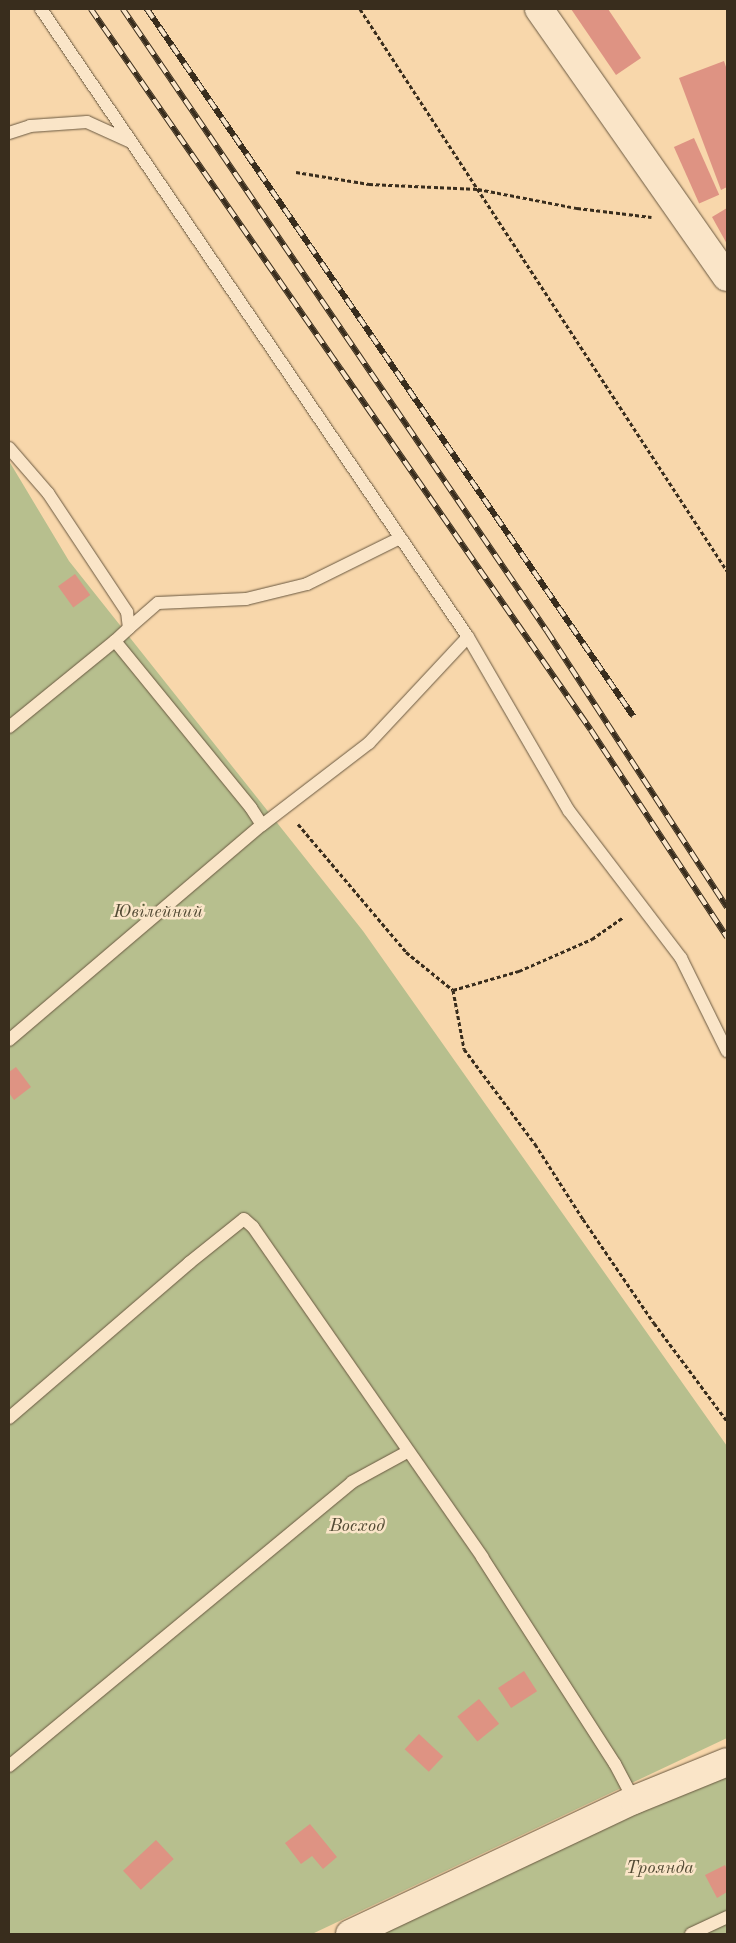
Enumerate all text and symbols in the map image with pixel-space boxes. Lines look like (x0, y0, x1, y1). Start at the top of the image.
park label: Ювілейний (113, 901, 203, 923)
park label: Восход (329, 1515, 385, 1537)
park label: Троянда (626, 1857, 694, 1879)

